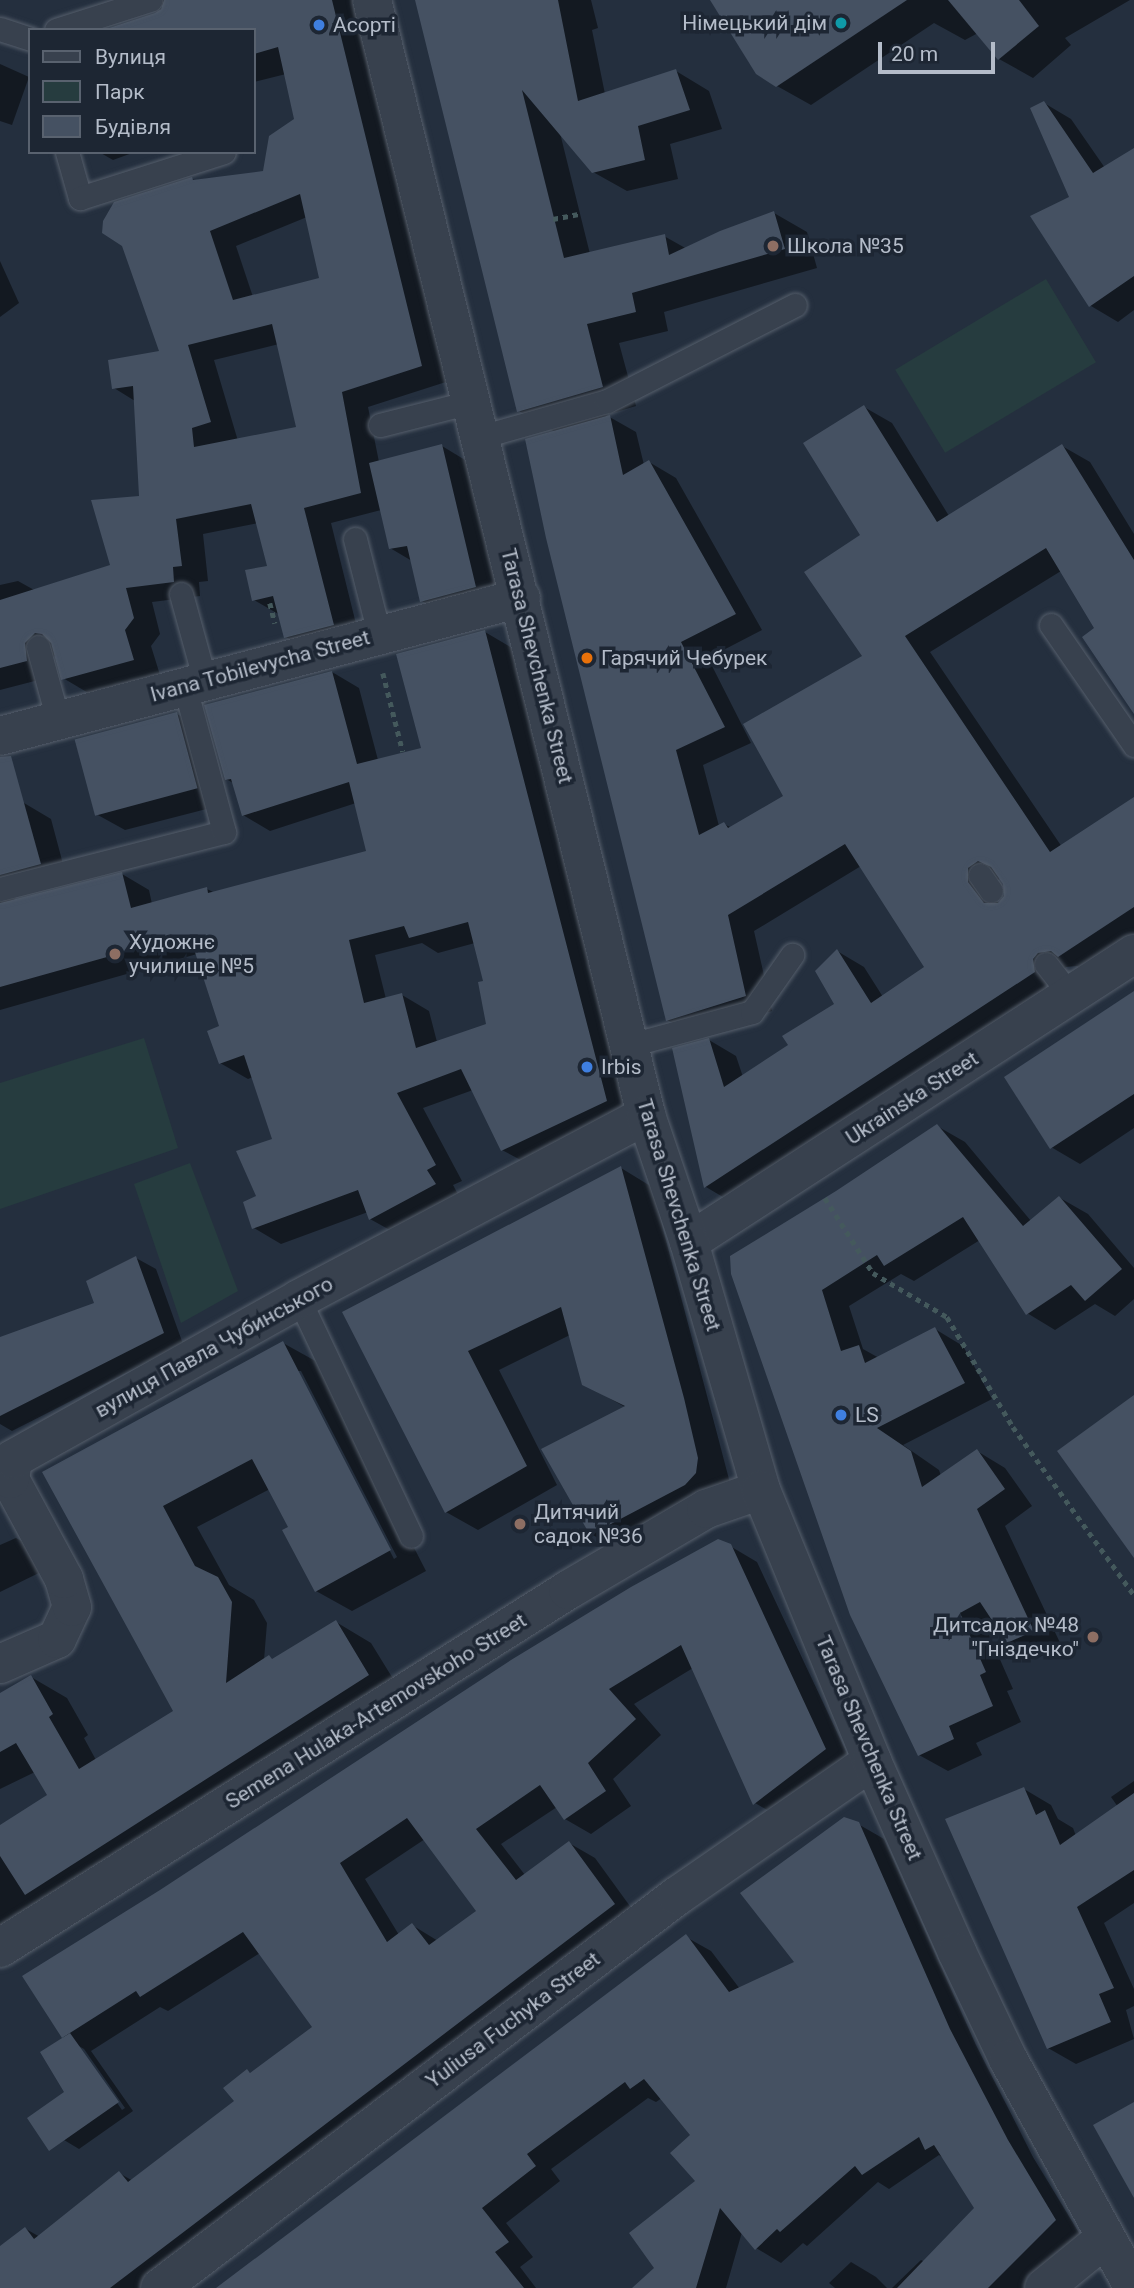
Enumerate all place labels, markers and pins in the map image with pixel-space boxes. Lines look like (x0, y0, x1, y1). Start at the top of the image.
place label: Німецький дім (682, 10, 827, 36)
place label: Асорті (333, 12, 396, 38)
marker: Німецький дім (833, 15, 849, 31)
marker: Асорті (311, 17, 327, 33)
place label: Школа №35 (787, 233, 904, 259)
marker: Школа №35 (765, 238, 781, 254)
place label: Гарячий Чебурек (601, 645, 767, 671)
marker: Гарячий Чебурек (579, 650, 595, 666)
place label: Художнє училище №5 (129, 929, 254, 979)
marker: Художнє училище №5 (107, 946, 123, 962)
place label: Irbis (601, 1054, 642, 1080)
marker: Irbis (579, 1059, 595, 1075)
place label: LS (855, 1402, 879, 1428)
marker: LS (833, 1407, 849, 1423)
place label: Дитячий садок №36 (534, 1499, 643, 1549)
marker: Дитячий садок №36 (512, 1516, 528, 1532)
place label: Дитсадок №48 "Гніздечко" (933, 1612, 1079, 1662)
marker: Дитсадок №48 "Гніздечко" (1085, 1629, 1101, 1645)

